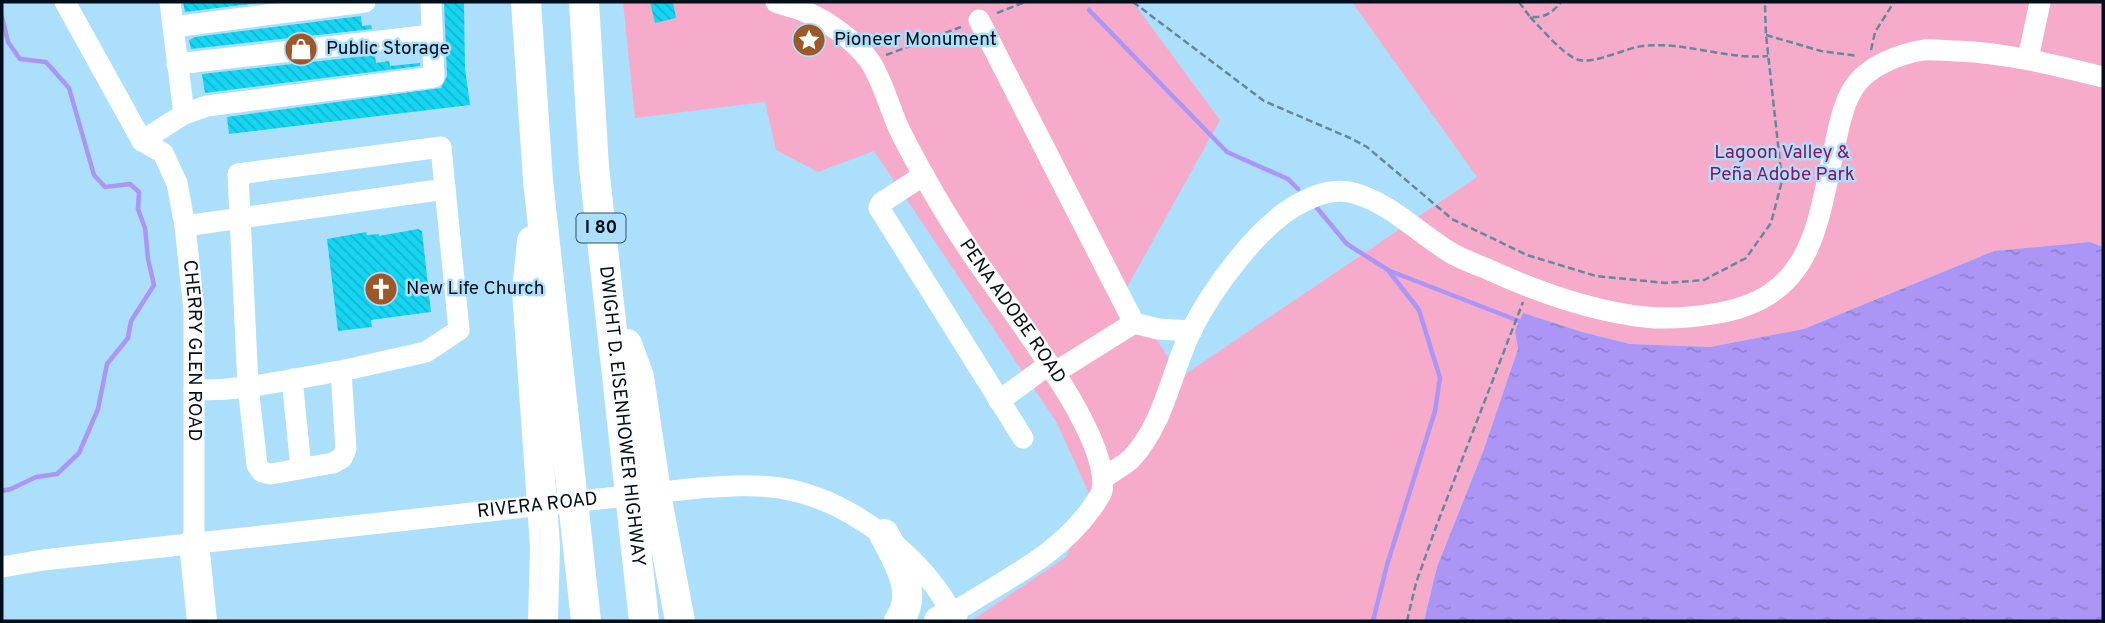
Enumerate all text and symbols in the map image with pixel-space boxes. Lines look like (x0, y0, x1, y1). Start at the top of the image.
place icon: Pioneer Monument (790, 21, 828, 59)
place label: Pioneer Monument (834, 28, 997, 52)
shop icon: Public Storage (282, 30, 320, 68)
place label: Public Storage (326, 37, 450, 61)
park label: Lagoon Valley & Peña Adobe Park (1709, 141, 1855, 187)
road number: I 80 (576, 213, 626, 242)
street label: PENA ADOBE ROAD (954, 235, 1071, 388)
street label: CHERRY GLEN ROAD (177, 259, 206, 441)
street label: DWIGHT D. EISENHOWER HIGHWAY (593, 265, 650, 568)
church icon: New Life Church (362, 270, 400, 308)
place label: New Life Church (406, 277, 545, 301)
street label: RIVERA ROAD (476, 487, 599, 524)

